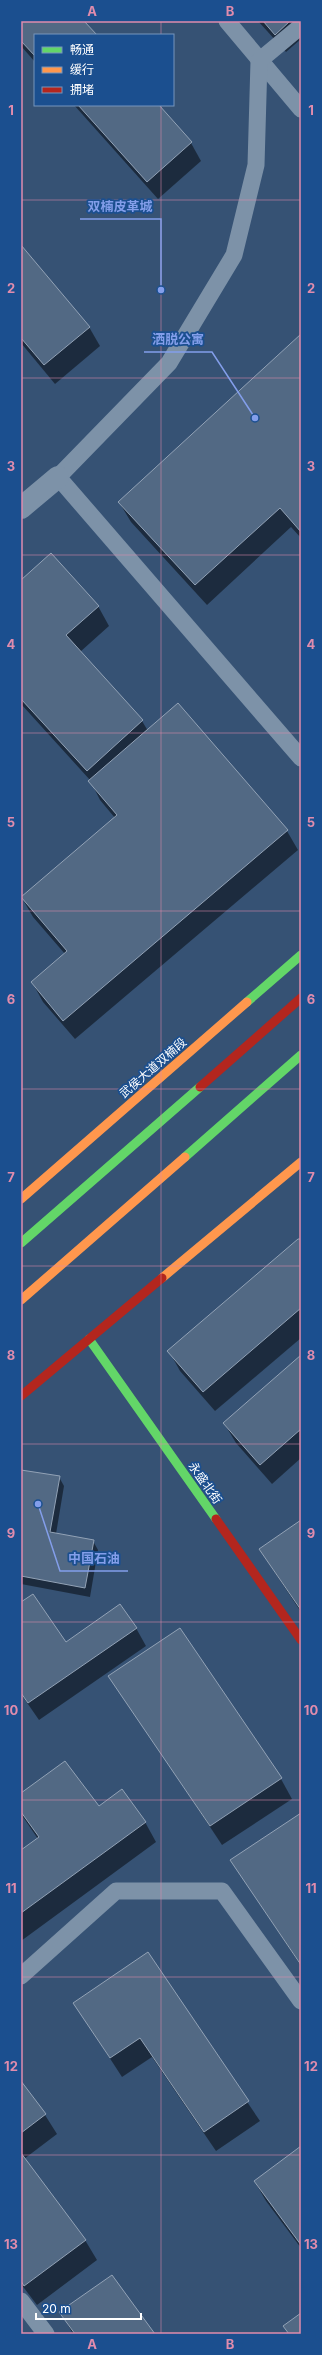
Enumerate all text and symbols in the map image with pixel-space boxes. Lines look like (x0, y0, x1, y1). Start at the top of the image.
text: A (87, 3, 97, 19)
text: B (226, 3, 235, 19)
legend (34, 34, 174, 106)
text: 畅通 (70, 42, 94, 57)
text: 缓行 (70, 62, 94, 77)
text: 拥堵 (70, 82, 94, 97)
text: 1 (8, 102, 14, 118)
text: 1 (308, 102, 314, 118)
callout: 双楠皮革城 (80, 194, 161, 219)
text: 双楠皮革城 (87, 198, 153, 214)
text: 2 (7, 280, 15, 296)
text: 2 (307, 280, 315, 296)
callout: 洒脱公寓 (144, 327, 212, 352)
text: 洒脱公寓 (152, 331, 204, 347)
text: 3 (7, 458, 15, 474)
text: 3 (307, 458, 315, 474)
text: 4 (7, 636, 16, 652)
text: 4 (307, 636, 316, 652)
text: 5 (7, 814, 15, 830)
text: 5 (307, 814, 315, 830)
text: 6 (7, 991, 15, 1007)
text: 6 (307, 991, 315, 1007)
street label: 武侯大道双楠段 (116, 1034, 189, 1101)
text: 7 (7, 1169, 15, 1185)
text: 7 (307, 1169, 315, 1185)
text: 8 (7, 1347, 15, 1363)
text: 8 (307, 1347, 315, 1363)
street label: 永盛北街 (185, 1459, 225, 1507)
text: 9 (7, 1525, 15, 1541)
text: 9 (307, 1525, 315, 1541)
callout: 中国石油 (60, 1546, 128, 1571)
text: 中国石油 (68, 1550, 120, 1566)
text: 10 (4, 1702, 18, 1718)
text: 10 (304, 1702, 318, 1718)
text: 11 (5, 1880, 17, 1896)
text: 11 (305, 1880, 317, 1896)
text: 12 (4, 2058, 18, 2074)
text: 12 (304, 2058, 318, 2074)
text: 13 (4, 2236, 18, 2252)
text: 13 (304, 2236, 318, 2252)
scale bar (36, 2295, 141, 2321)
text: 20 m (42, 2301, 71, 2316)
text: A (87, 2336, 97, 2352)
text: B (226, 2336, 235, 2352)

